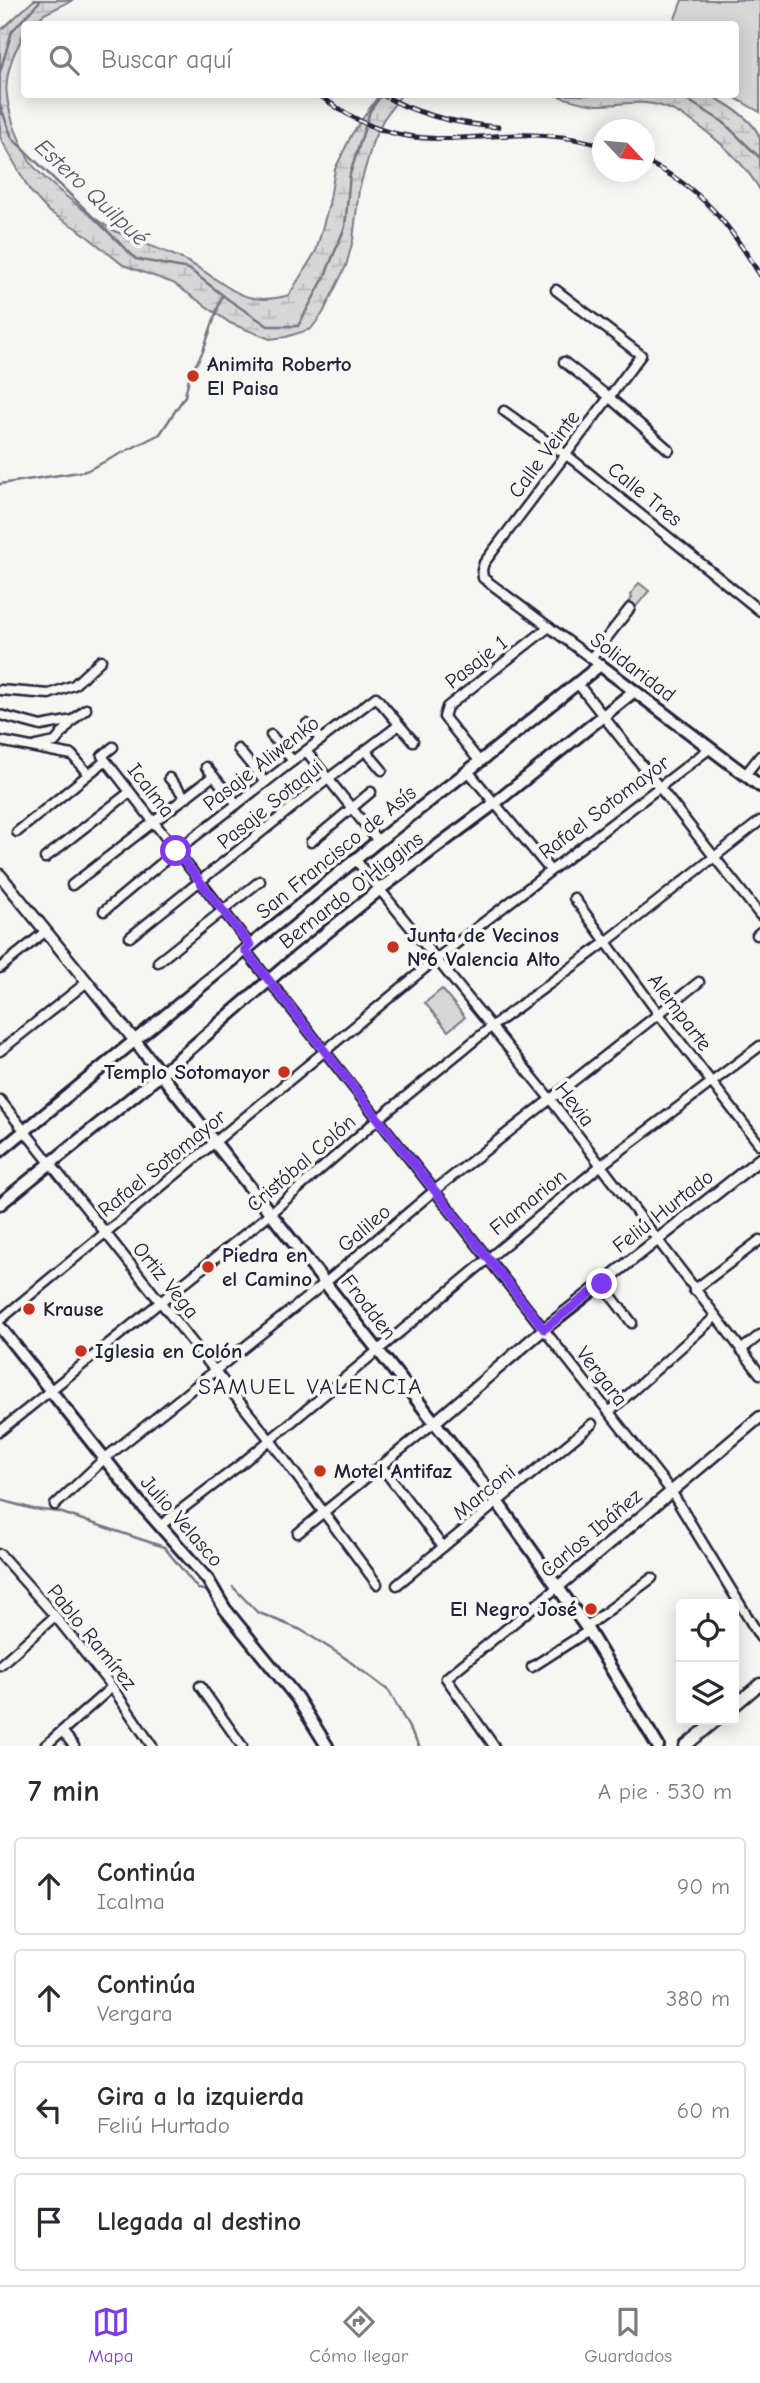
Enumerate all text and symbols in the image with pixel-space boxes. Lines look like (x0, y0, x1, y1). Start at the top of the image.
search box (21, 21, 739, 98)
icon: search (45, 41, 83, 79)
text: Buscar aquí (101, 45, 232, 75)
north arrow (592, 119, 655, 182)
water label: Estero Quilpué (30, 133, 154, 252)
place label: Animita Roberto El Paisa (207, 352, 352, 400)
marker: Animita Roberto El Paisa (185, 368, 201, 384)
street label: Calle Veinte (503, 406, 585, 502)
street label: Calle Tres (603, 457, 687, 531)
street label: Solidaridad (586, 627, 680, 707)
street label: Pasaje 1 (440, 630, 512, 694)
street label: Pasaje Aliwenko (198, 710, 324, 816)
street label: Rafael Sotomayor (534, 750, 675, 864)
street label: Pasaje Sotaqui (212, 754, 328, 854)
street label: Icalma (122, 758, 180, 822)
street label: San Francisco de Asís (251, 780, 421, 924)
street label: Bernardo O'Higgins (274, 826, 428, 954)
route start (160, 835, 191, 866)
place label: Junta de Vecinos Nº6 Valencia Alto (407, 923, 560, 971)
marker: Junta de Vecinos Nº6 Valencia Alto (385, 939, 401, 955)
street label: Alemparte (643, 968, 717, 1056)
place label: Templo Sotomayor (104, 1060, 271, 1084)
marker: Templo Sotomayor (276, 1064, 292, 1080)
street label: Hevia (550, 1077, 600, 1131)
street label: Rafael Sotomayor (93, 1104, 231, 1222)
street label: Cristóbal Colón (242, 1109, 360, 1217)
street label: Flamarion (485, 1164, 571, 1240)
street label: Feliú Hurtado (608, 1164, 718, 1258)
street label: Galileo (333, 1199, 395, 1257)
street label: Ortiz Vega (128, 1237, 204, 1323)
place label: Piedra en el Camino (222, 1243, 312, 1291)
marker: Piedra en el Camino (200, 1259, 216, 1275)
route end (586, 1268, 617, 1299)
street label: Frodden (336, 1270, 402, 1344)
place label: Krause (43, 1297, 103, 1321)
marker: Krause (21, 1301, 37, 1317)
place label: Iglesia en Colón (95, 1339, 242, 1363)
street label: Vergara (571, 1341, 633, 1411)
marker: Iglesia en Colón (73, 1343, 89, 1359)
district label: SAMUEL VALENCIA (198, 1373, 424, 1400)
place label: Motel Antifaz (334, 1459, 452, 1483)
street label: Marconi (448, 1459, 520, 1525)
marker: Motel Antifaz (312, 1463, 328, 1479)
street label: Julio Velasco (136, 1470, 228, 1572)
street label: Carlos Ibáñez (535, 1484, 647, 1582)
street label: Pablo Ramírez (42, 1580, 142, 1694)
place label: El Negro José (450, 1597, 577, 1621)
map controls (676, 1599, 739, 1725)
button: locate (676, 1599, 739, 1662)
marker: El Negro José (583, 1601, 599, 1617)
button: layers (676, 1662, 739, 1725)
text: 7 min (28, 1774, 100, 1809)
text: A pie · 530 m (598, 1778, 732, 1805)
text: Continúa (97, 1858, 196, 1888)
icon: ahead (30, 1867, 68, 1905)
text: 90 m (677, 1873, 730, 1900)
text: Icalma (97, 1888, 165, 1915)
text: Continúa (97, 1970, 196, 2000)
icon: ahead (30, 1979, 68, 2017)
text: 380 m (666, 1985, 730, 2012)
text: Vergara (97, 2000, 173, 2027)
text: Gira a la izquierda (97, 2082, 304, 2112)
icon: left (30, 2091, 68, 2129)
text: 60 m (677, 2097, 730, 2124)
text: Feliú Hurtado (97, 2112, 230, 2139)
icon: arrive (30, 2203, 68, 2241)
text: Llegada al destino (97, 2207, 301, 2237)
tab: Mapa (88, 2303, 134, 2367)
tab: Cómo llegar (309, 2303, 408, 2367)
tab: Guardados (584, 2303, 672, 2367)

